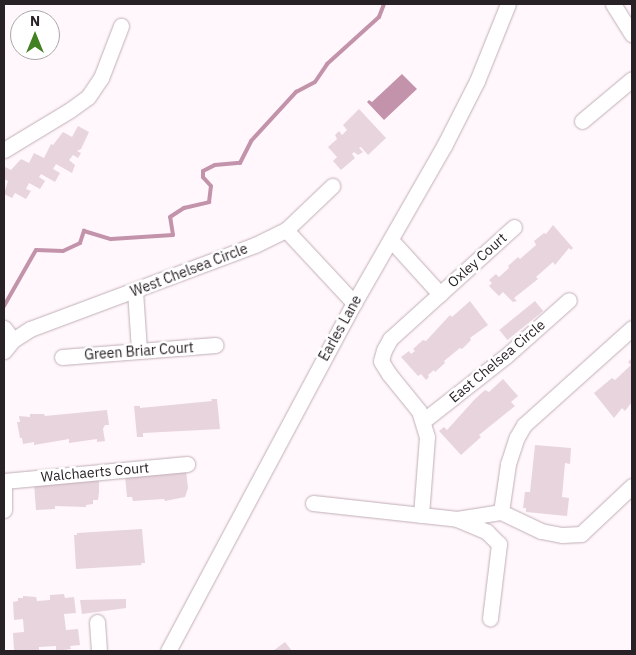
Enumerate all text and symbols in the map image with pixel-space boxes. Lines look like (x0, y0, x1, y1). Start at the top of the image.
north arrow (10, 10, 60, 60)
text: N (30, 12, 40, 30)
street label: Oxley Court (444, 229, 510, 291)
street label: West Chelsea Circle (128, 240, 250, 300)
street label: Earles Lane (315, 292, 365, 364)
street label: East Chelsea Circle (446, 316, 548, 406)
street label: Green Briar Court (84, 339, 194, 363)
street label: Walchaerts Court (40, 459, 150, 485)

